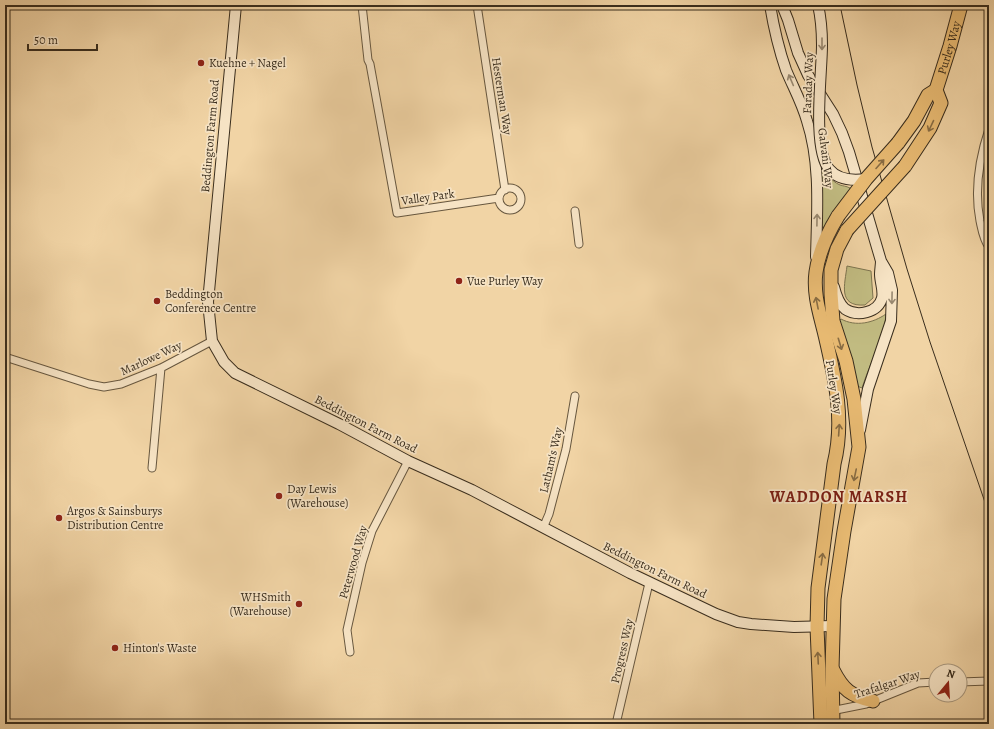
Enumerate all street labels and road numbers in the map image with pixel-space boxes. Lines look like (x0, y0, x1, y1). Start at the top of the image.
street label: Purley Way (933, 19, 964, 76)
street label: Faraday Way (799, 51, 817, 114)
street label: Hesterman Way (488, 56, 516, 137)
street label: Beddington Farm Road (197, 78, 223, 193)
street label: Galvani Way (814, 127, 838, 190)
street label: Valley Park (399, 185, 456, 209)
street label: Marlowe Way (118, 337, 185, 379)
street label: Purley Way (822, 359, 846, 416)
street label: Beddington Farm Road (312, 391, 421, 457)
street label: Latham's Way (536, 425, 566, 494)
street label: Peterwood Way (335, 523, 371, 601)
street label: Beddington Farm Road (601, 538, 710, 602)
street label: Progress Way (607, 617, 637, 685)
street label: Trafalgar Way (852, 666, 922, 702)

